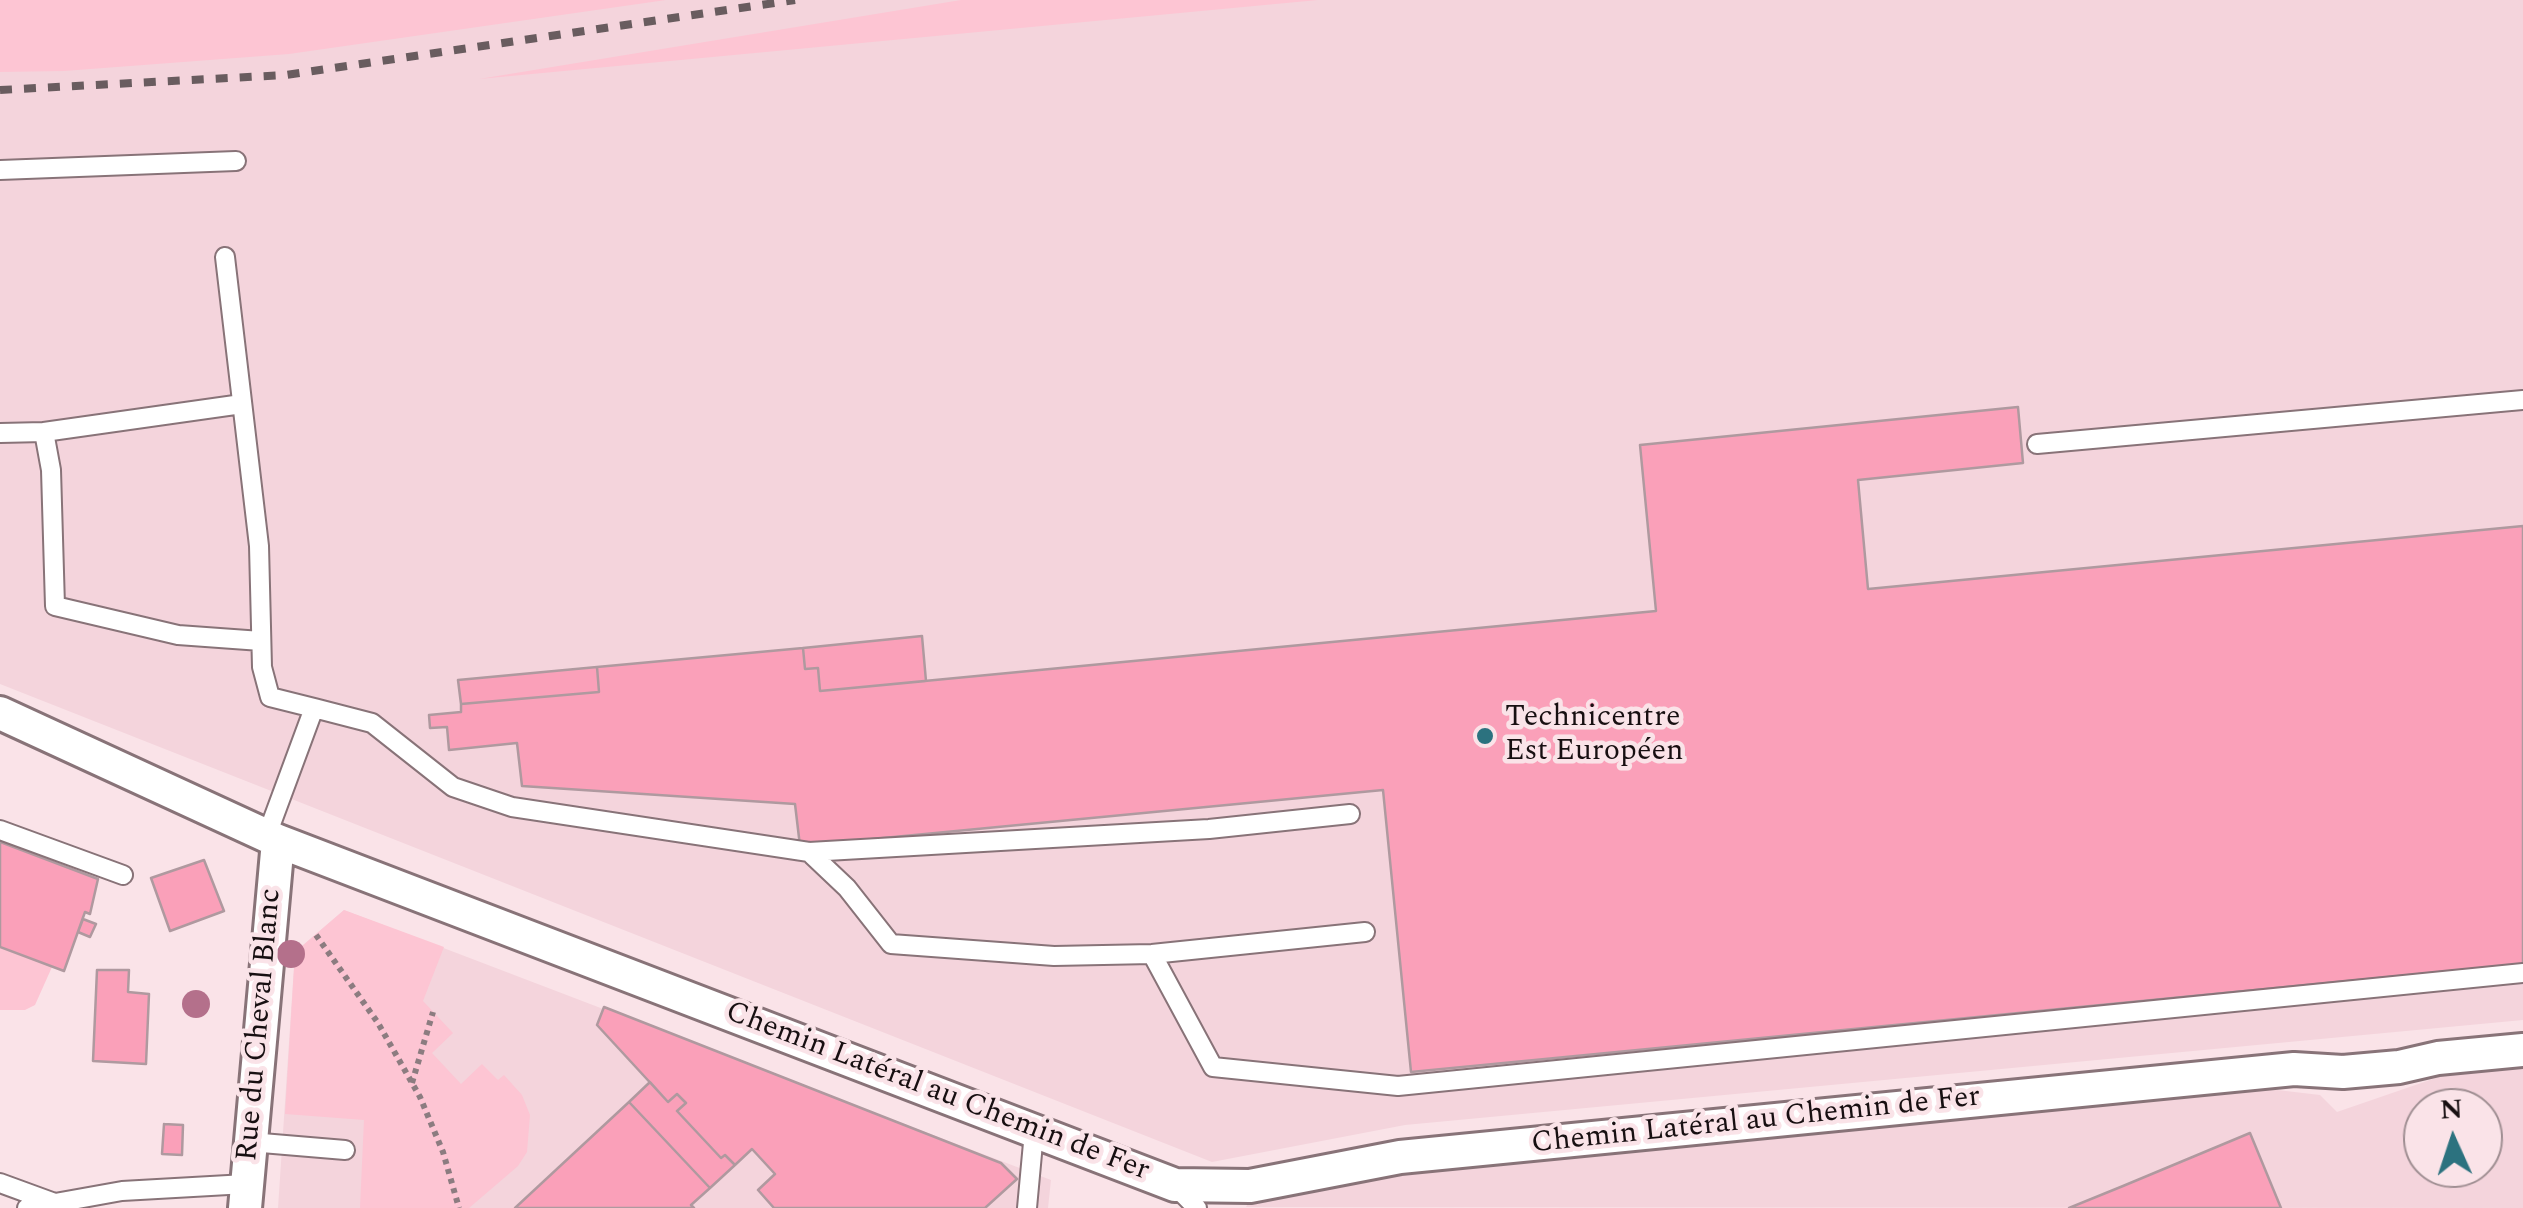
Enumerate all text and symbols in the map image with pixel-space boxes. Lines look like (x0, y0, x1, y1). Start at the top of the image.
place label: Technicentre Est Européen (1505, 701, 1683, 772)
marker: Technicentre Est Européen (1474, 725, 1496, 747)
street label: Rue du Cheval Blanc (231, 887, 291, 1163)
street label: Chemin Latéral au Chemin de Fer (720, 995, 1154, 1191)
street label: Chemin Latéral au Chemin de Fer (1530, 1081, 1982, 1163)
text: N (2439, 1087, 2464, 1132)
north arrow (2403, 1088, 2503, 1188)

